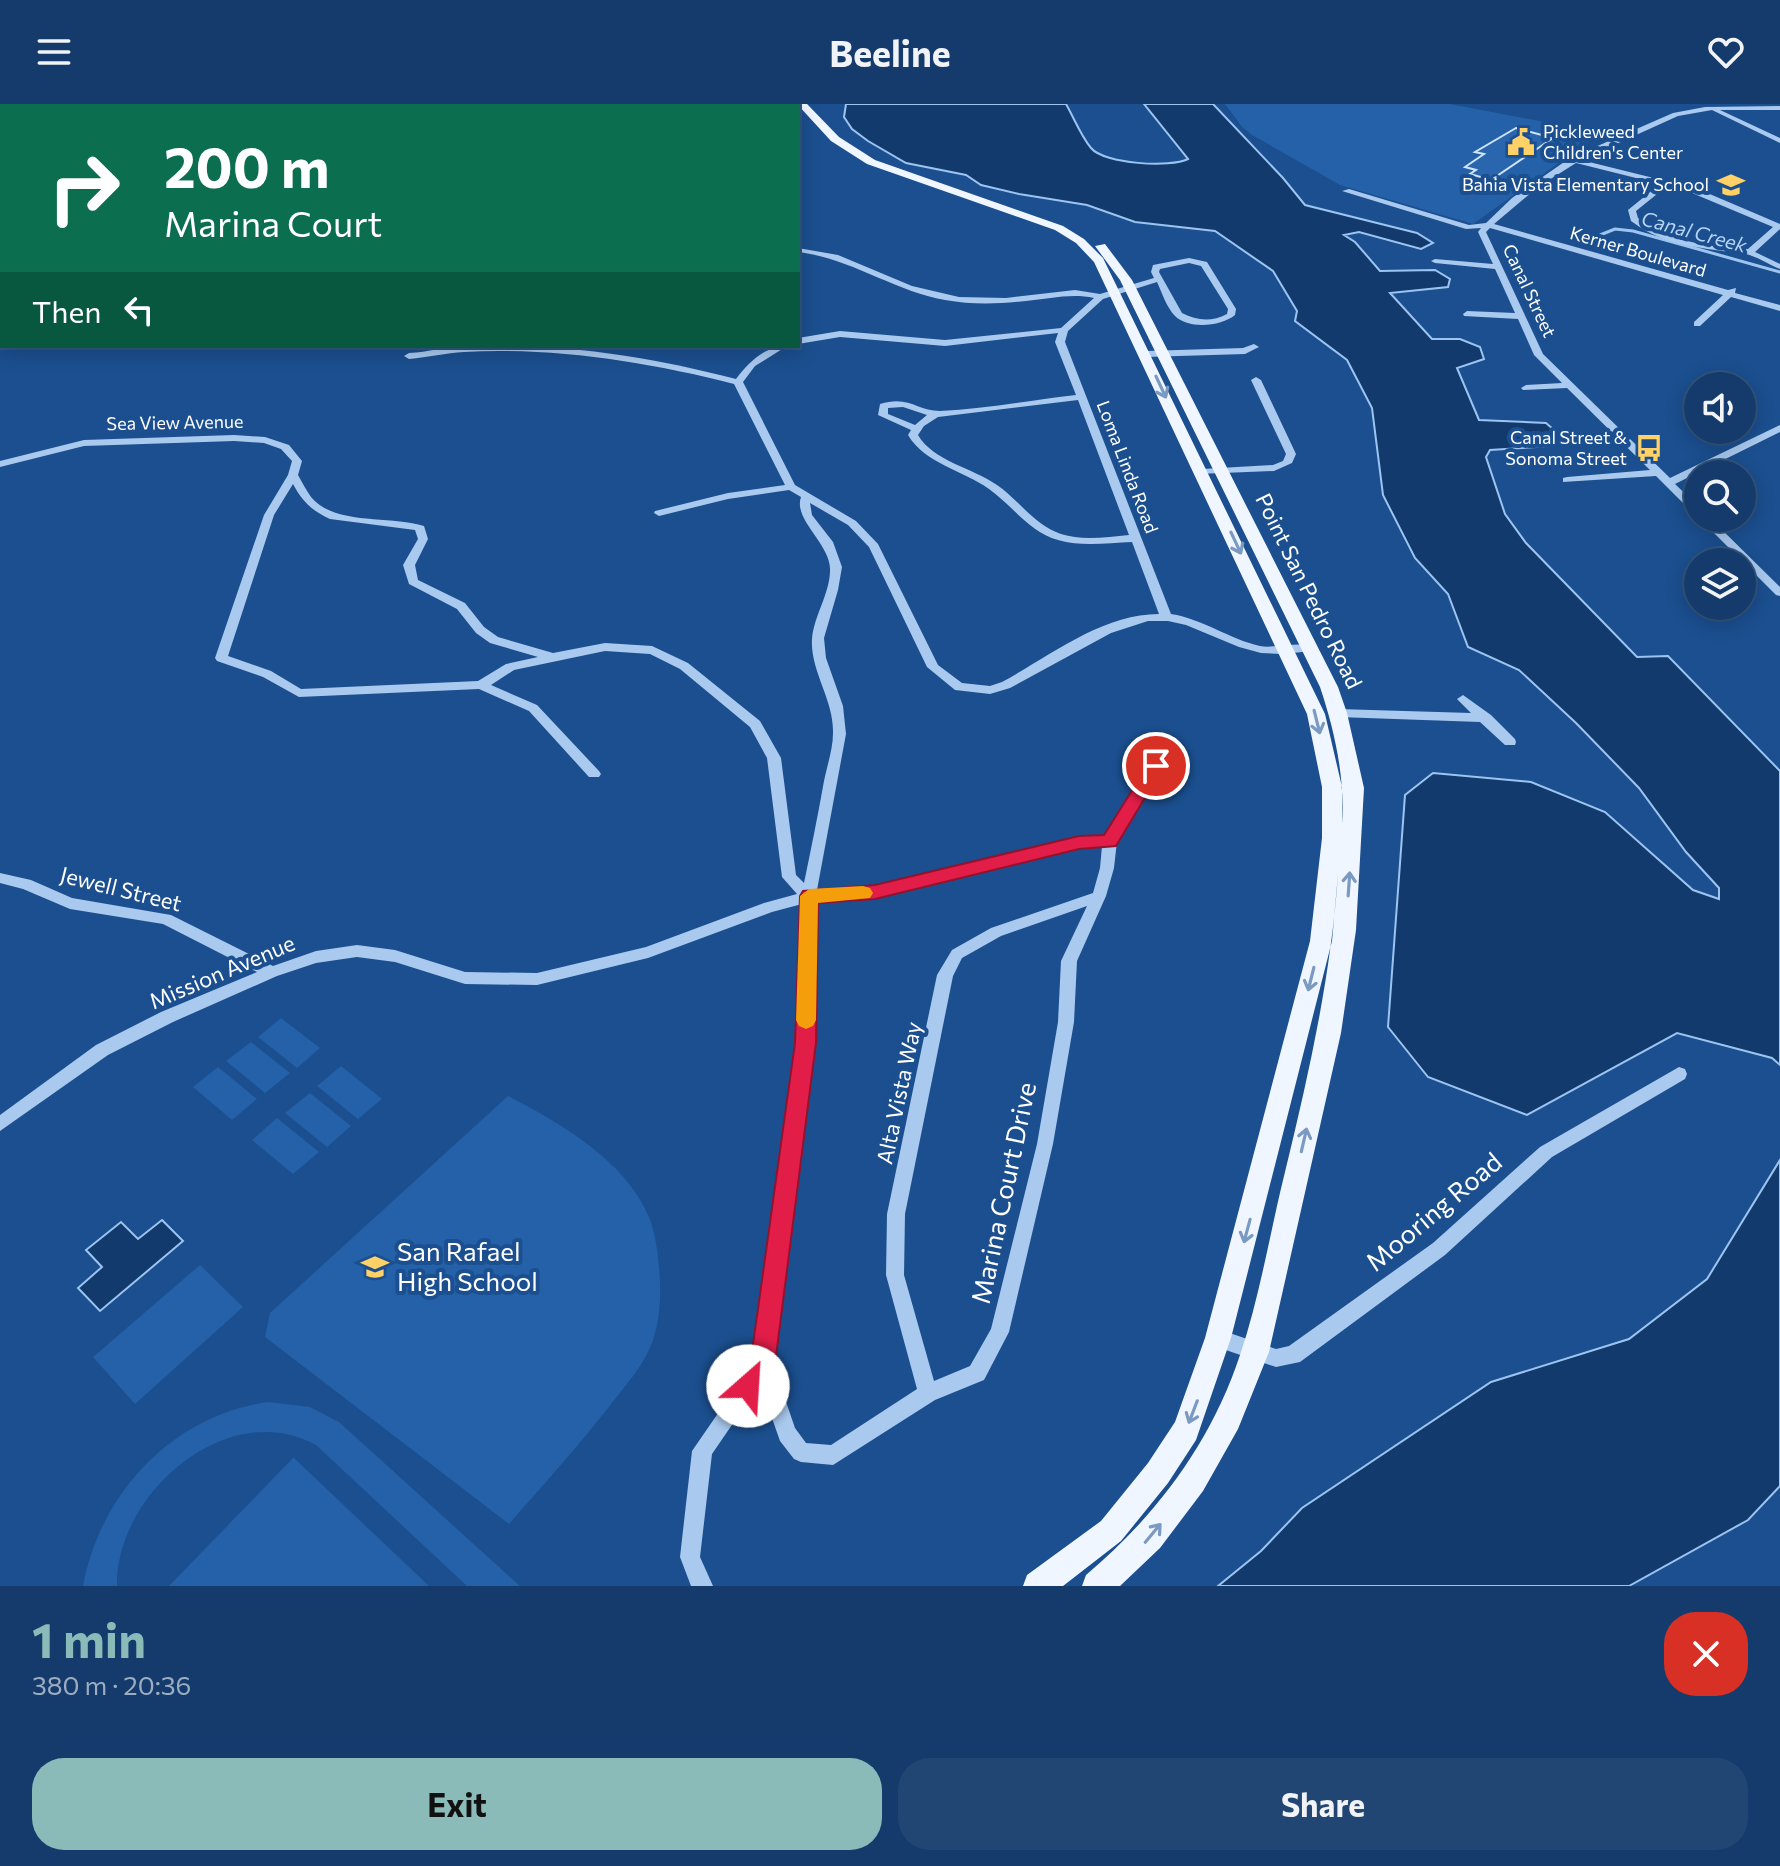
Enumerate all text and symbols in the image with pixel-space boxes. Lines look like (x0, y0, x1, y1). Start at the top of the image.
icon: menu (32, 30, 76, 74)
text: Beeline (829, 30, 951, 74)
icon: heart (1704, 30, 1748, 74)
place label: Pickleweed Children's Center (1543, 120, 1683, 163)
public building icon: Pickleweed Children's Center (1506, 127, 1536, 157)
text: 200 m (164, 131, 330, 200)
icon: right (32, 136, 136, 240)
school or university icon: Bahia Vista Elementary School (1716, 170, 1746, 200)
place label: Bahia Vista Elementary School (1462, 173, 1709, 195)
text: Marina Court (164, 200, 382, 244)
water label: Canal Creek (1639, 205, 1751, 257)
street label: Kerner Boulevard (1568, 221, 1709, 281)
street label: Canal Street (1499, 240, 1561, 341)
icon: left (117, 288, 161, 332)
text: Then (32, 292, 101, 329)
map controls (1684, 372, 1756, 620)
button: sound (1684, 372, 1756, 444)
one-way arrow (1154, 375, 1169, 399)
street label: Loma Linda Road (1093, 397, 1163, 536)
street label: Sea View Avenue (106, 410, 244, 434)
place label: Canal Street & Sonoma Street (1505, 426, 1627, 469)
bus stop icon: Canal Street & Sonoma Street (1634, 433, 1664, 463)
button: search (1684, 460, 1756, 532)
street label: Point San Pedro Road (1250, 489, 1369, 693)
one-way arrow (1229, 530, 1244, 554)
button: layers (1684, 548, 1756, 620)
one-way arrow (1311, 709, 1326, 735)
pin (1122, 732, 1190, 800)
icon: arrive (1134, 744, 1178, 788)
street label: Jewell Street (58, 860, 185, 917)
one-way arrow (1342, 871, 1357, 898)
street label: Mission Avenue (145, 929, 299, 1014)
one-way arrow (1303, 966, 1318, 991)
street label: Alta Vista Way (870, 1019, 927, 1167)
street label: Marina Court Drive (964, 1079, 1041, 1306)
one-way arrow (1298, 1128, 1313, 1153)
street label: Mooring Road (1359, 1145, 1507, 1277)
one-way arrow (1238, 1217, 1253, 1243)
place label: San Rafael High School (397, 1235, 538, 1296)
school or university icon: San Rafael High School (360, 1252, 390, 1282)
position arrow (706, 1344, 790, 1428)
one-way arrow (1185, 1399, 1199, 1424)
one-way arrow (1144, 1523, 1162, 1543)
text: 1 min (32, 1609, 146, 1668)
button: close (1664, 1612, 1748, 1696)
text: 380 m · 20:36 (32, 1669, 191, 1700)
button: Exit (32, 1758, 882, 1850)
button: Share (898, 1758, 1748, 1850)

